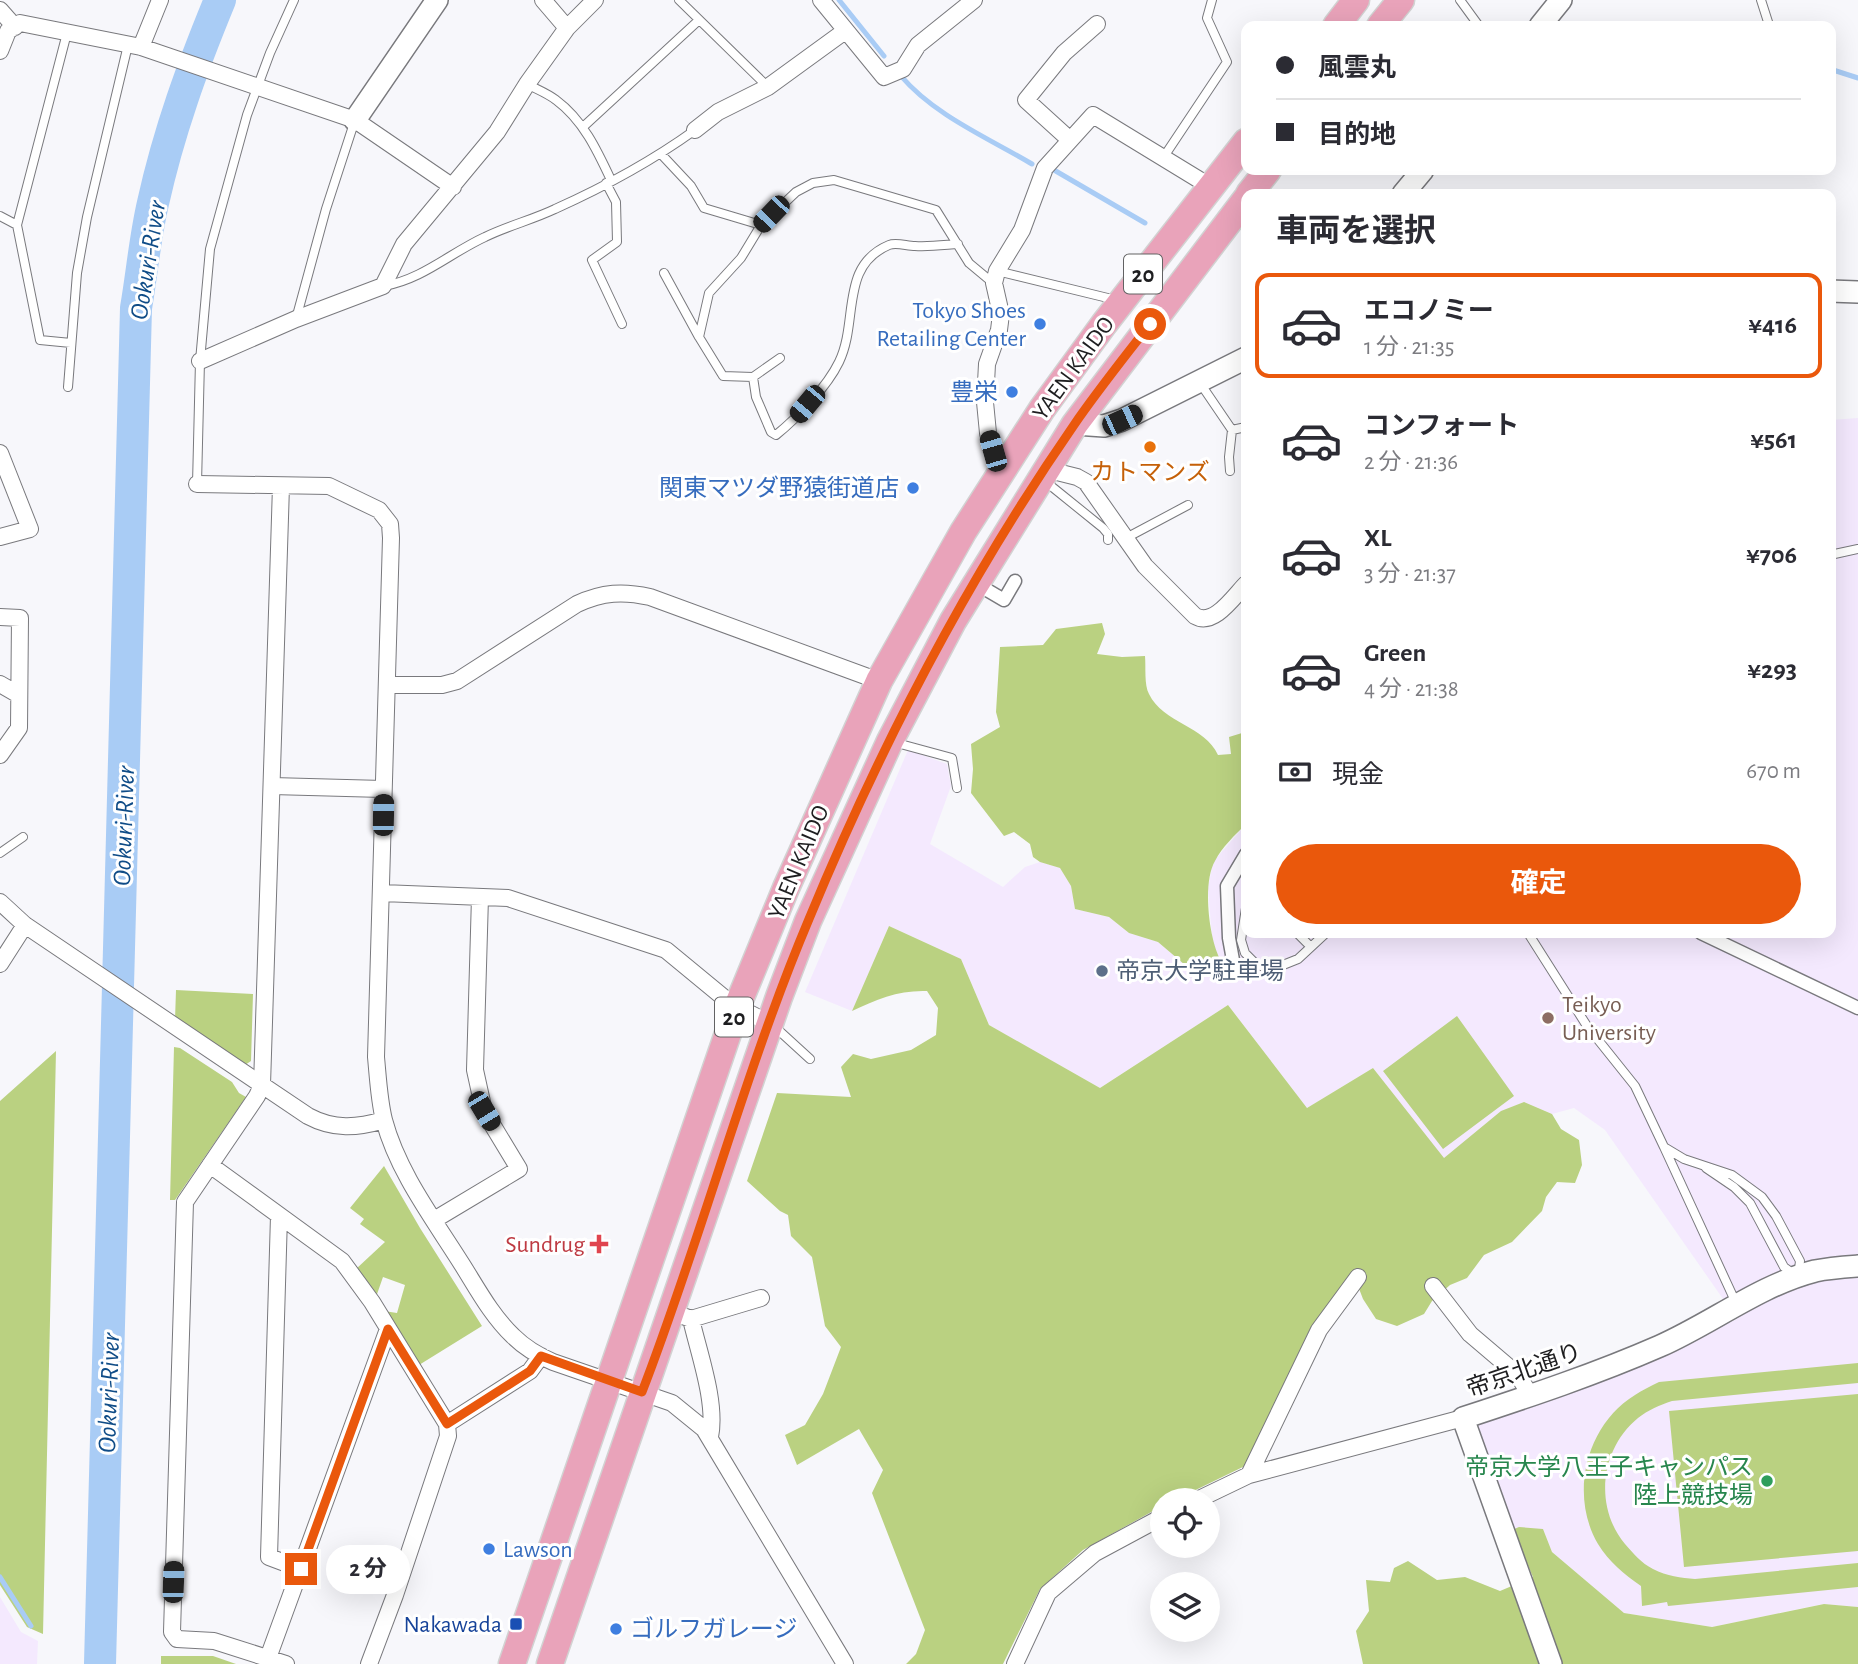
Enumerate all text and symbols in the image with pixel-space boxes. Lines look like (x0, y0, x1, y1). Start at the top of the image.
text: 風雲丸 (1318, 55, 1396, 81)
text: 目的地 (1318, 122, 1396, 148)
car (749, 192, 794, 236)
water label: Ookuri-River (126, 197, 170, 321)
text: 車両を選択 (1276, 215, 1436, 247)
road number: 20 (1124, 255, 1162, 294)
icon: car (1280, 294, 1343, 357)
text: エコノミー (1364, 298, 1494, 324)
place label: Tokyo Shoes Retailing Center (877, 299, 1026, 351)
route start (1134, 308, 1166, 340)
street label: YAEN KAIDO (1028, 312, 1119, 425)
text: ¥416 (1748, 312, 1797, 338)
marker: Tokyo Shoes Retailing Center (1032, 316, 1048, 332)
text: 1 分 · 21:35 (1364, 336, 1454, 359)
place label: 豊栄 (950, 379, 998, 405)
car (786, 381, 829, 427)
marker: 豊栄 (1004, 384, 1020, 400)
car (1099, 402, 1146, 438)
icon: car (1280, 409, 1343, 472)
text: コンフォート (1364, 413, 1519, 439)
text: ¥561 (1750, 427, 1797, 453)
car (978, 428, 1009, 474)
marker: カトマンズ (1142, 439, 1158, 455)
text: 2 分 · 21:36 (1364, 451, 1458, 474)
place label: カトマンズ (1090, 459, 1210, 485)
place label: 関東マツダ野猿街道店 (659, 475, 899, 501)
marker: 関東マツダ野猿街道店 (905, 480, 921, 496)
icon: car (1280, 524, 1343, 587)
text: XL (1364, 525, 1391, 551)
text: ¥706 (1746, 542, 1797, 568)
text: 3 分 · 21:37 (1364, 563, 1456, 586)
icon: car (1280, 639, 1343, 702)
text: Green (1364, 640, 1426, 666)
text: ¥293 (1747, 657, 1797, 683)
text: 4 分 · 21:38 (1364, 678, 1459, 701)
icon: cash (1276, 753, 1314, 791)
text: 670 m (1746, 760, 1801, 783)
text: 現金 (1332, 762, 1384, 788)
water label: Ookuri-River (109, 764, 139, 886)
car (373, 794, 394, 836)
street label: YAEN KAIDO (764, 802, 834, 923)
button: 確定 (1276, 844, 1801, 924)
place label: 帝京大学駐車場 (1116, 958, 1284, 984)
marker: 帝京大学駐車場 (1094, 963, 1110, 979)
place label: Teikyo University (1562, 993, 1656, 1045)
road number: 20 (715, 998, 753, 1036)
marker: Teikyo University (1540, 1010, 1556, 1026)
car (465, 1088, 504, 1134)
place label: Sundrug (505, 1233, 585, 1257)
marker: Sundrug (591, 1236, 607, 1252)
water label: Ookuri-River (94, 1331, 124, 1453)
street label: 帝京北通り (1463, 1338, 1585, 1402)
place label: 帝京大学八王子キャンパス 陸上競技場 (1465, 1454, 1753, 1508)
marker: 帝京大学八王子キャンパス 陸上競技場 (1759, 1473, 1775, 1489)
map controls (1150, 1488, 1220, 1642)
button: locate (1150, 1488, 1220, 1558)
place label: Lawson (503, 1538, 573, 1562)
marker: Lawson (481, 1541, 497, 1557)
callout: 2 分 (326, 1544, 410, 1594)
route end (285, 1553, 317, 1585)
text: 2 分 (349, 1558, 387, 1581)
car (162, 1561, 185, 1603)
button: layers (1150, 1572, 1220, 1642)
place label: Nakawada (403, 1613, 502, 1637)
marker: Nakawada (508, 1616, 524, 1632)
place label: ゴルフガレージ (630, 1616, 798, 1642)
marker: ゴルフガレージ (608, 1621, 624, 1637)

